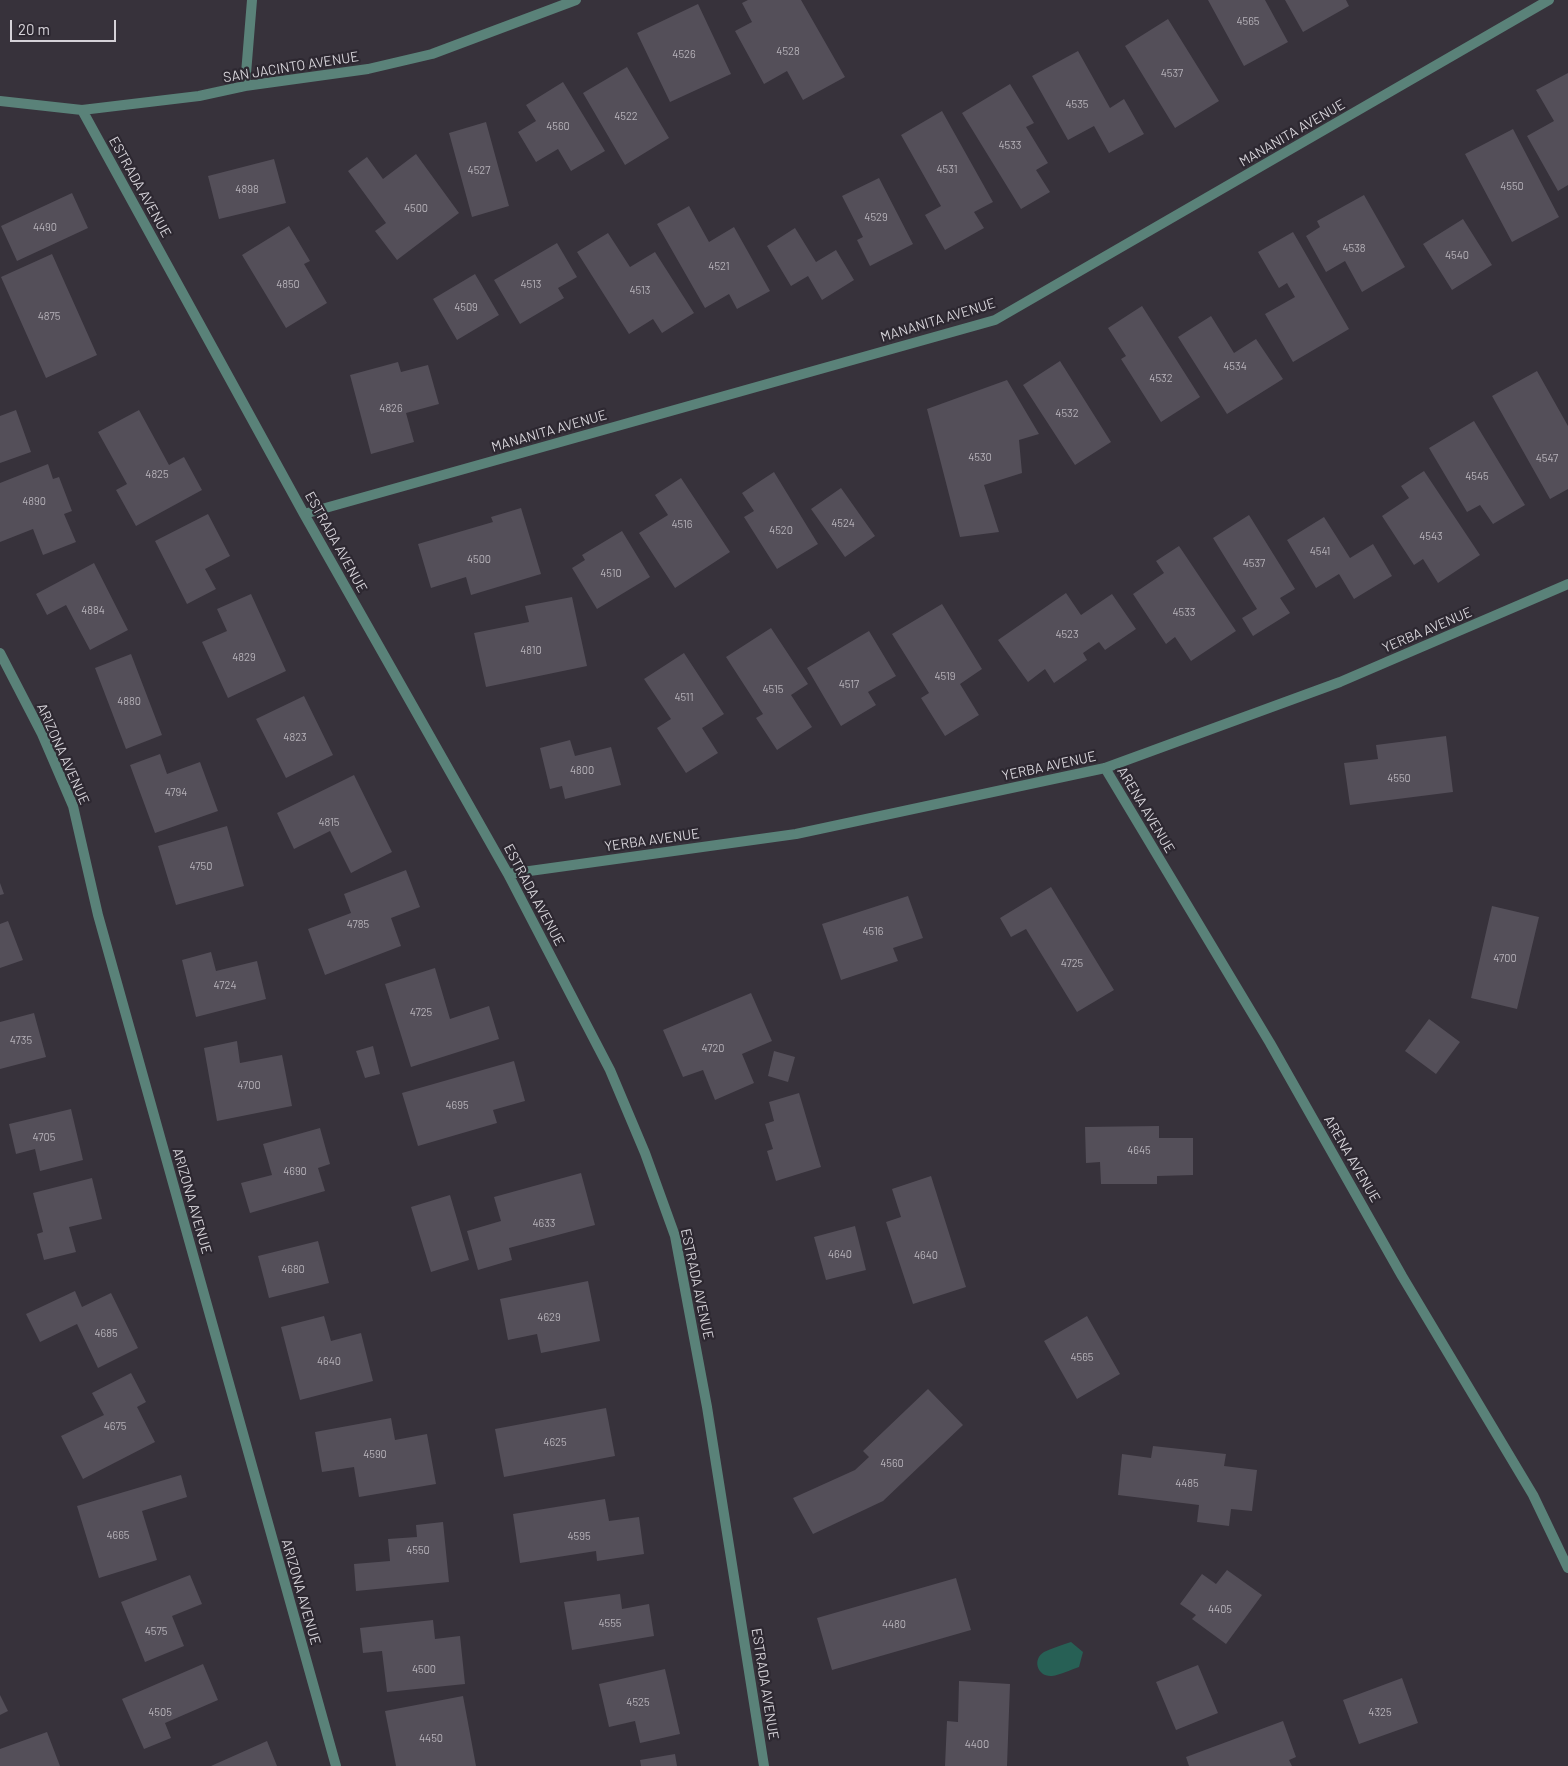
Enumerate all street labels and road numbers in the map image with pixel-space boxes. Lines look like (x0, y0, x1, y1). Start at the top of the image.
street label: SAN JACINTO AVENUE (222, 48, 360, 86)
street label: MANANITA AVENUE (1236, 96, 1348, 170)
street label: ESTRADA AVENUE (105, 134, 175, 240)
street label: MANANITA AVENUE (878, 295, 998, 345)
street label: MANANITA AVENUE (489, 406, 609, 456)
street label: ESTRADA AVENUE (301, 489, 371, 595)
street label: YERBA AVENUE (1380, 604, 1474, 656)
street label: ARIZONA AVENUE (33, 701, 93, 807)
street label: YERBA AVENUE (1000, 748, 1098, 784)
street label: ARENA AVENUE (1114, 764, 1178, 856)
street label: YERBA AVENUE (603, 825, 701, 855)
street label: ESTRADA AVENUE (500, 841, 568, 949)
street label: ARENA AVENUE (1320, 1113, 1384, 1205)
street label: ARIZONA AVENUE (169, 1146, 215, 1256)
street label: ESTRADA AVENUE (677, 1227, 717, 1341)
street label: ARIZONA AVENUE (278, 1537, 324, 1647)
street label: ESTRADA AVENUE (748, 1627, 782, 1741)

